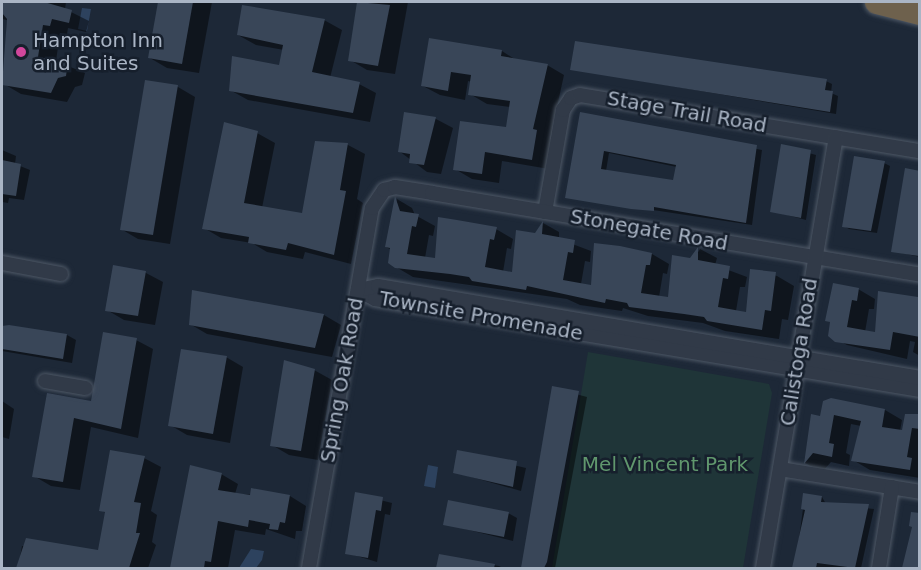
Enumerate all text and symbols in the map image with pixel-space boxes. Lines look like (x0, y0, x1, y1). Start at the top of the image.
place label: Hampton Inn and Suites (33, 28, 163, 75)
marker: Hampton Inn and Suites (14, 45, 28, 59)
street label: Stage Trail Road (605, 86, 769, 138)
street label: Stonegate Road (568, 204, 730, 256)
street label: Calistoga Road (775, 276, 823, 428)
street label: Townsite Promenade (377, 286, 585, 346)
street label: Spring Oak Road (316, 296, 368, 464)
park label: Mel Vincent Park (582, 452, 748, 476)

